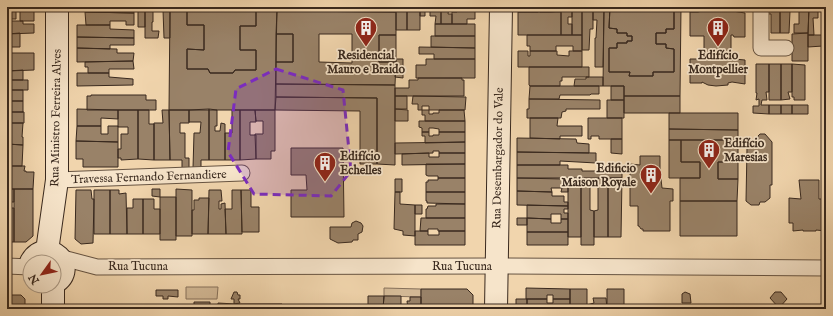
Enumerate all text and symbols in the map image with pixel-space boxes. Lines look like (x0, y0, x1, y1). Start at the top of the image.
building icon: Residencial Mauro e Braido (353, 15, 379, 48)
building icon: Edifício Montpellier (705, 15, 731, 48)
place label: Residencial Mauro e Braido (327, 48, 405, 77)
place label: Edifício Montpellier (688, 48, 748, 78)
street label: Rua Ministro Ferreira Alves (47, 49, 65, 187)
street label: Rua Desembargador do Vale (489, 87, 507, 229)
place label: Edifício Maresias (724, 136, 768, 165)
building icon: Edifício Maresias (696, 137, 722, 170)
place label: Edifício Echelles (340, 149, 382, 178)
building icon: Edifício Echelles (312, 150, 338, 183)
place label: Edificio Maison Royale (561, 161, 637, 191)
building icon: Edificio Maison Royale (638, 162, 664, 195)
street label: Travessa Fernando Fernandiere (71, 167, 227, 187)
north arrow (22, 254, 62, 294)
street label: Rua Tucuna (108, 259, 169, 274)
street label: Rua Tucuna (432, 259, 493, 274)
text: N (26, 271, 43, 288)

